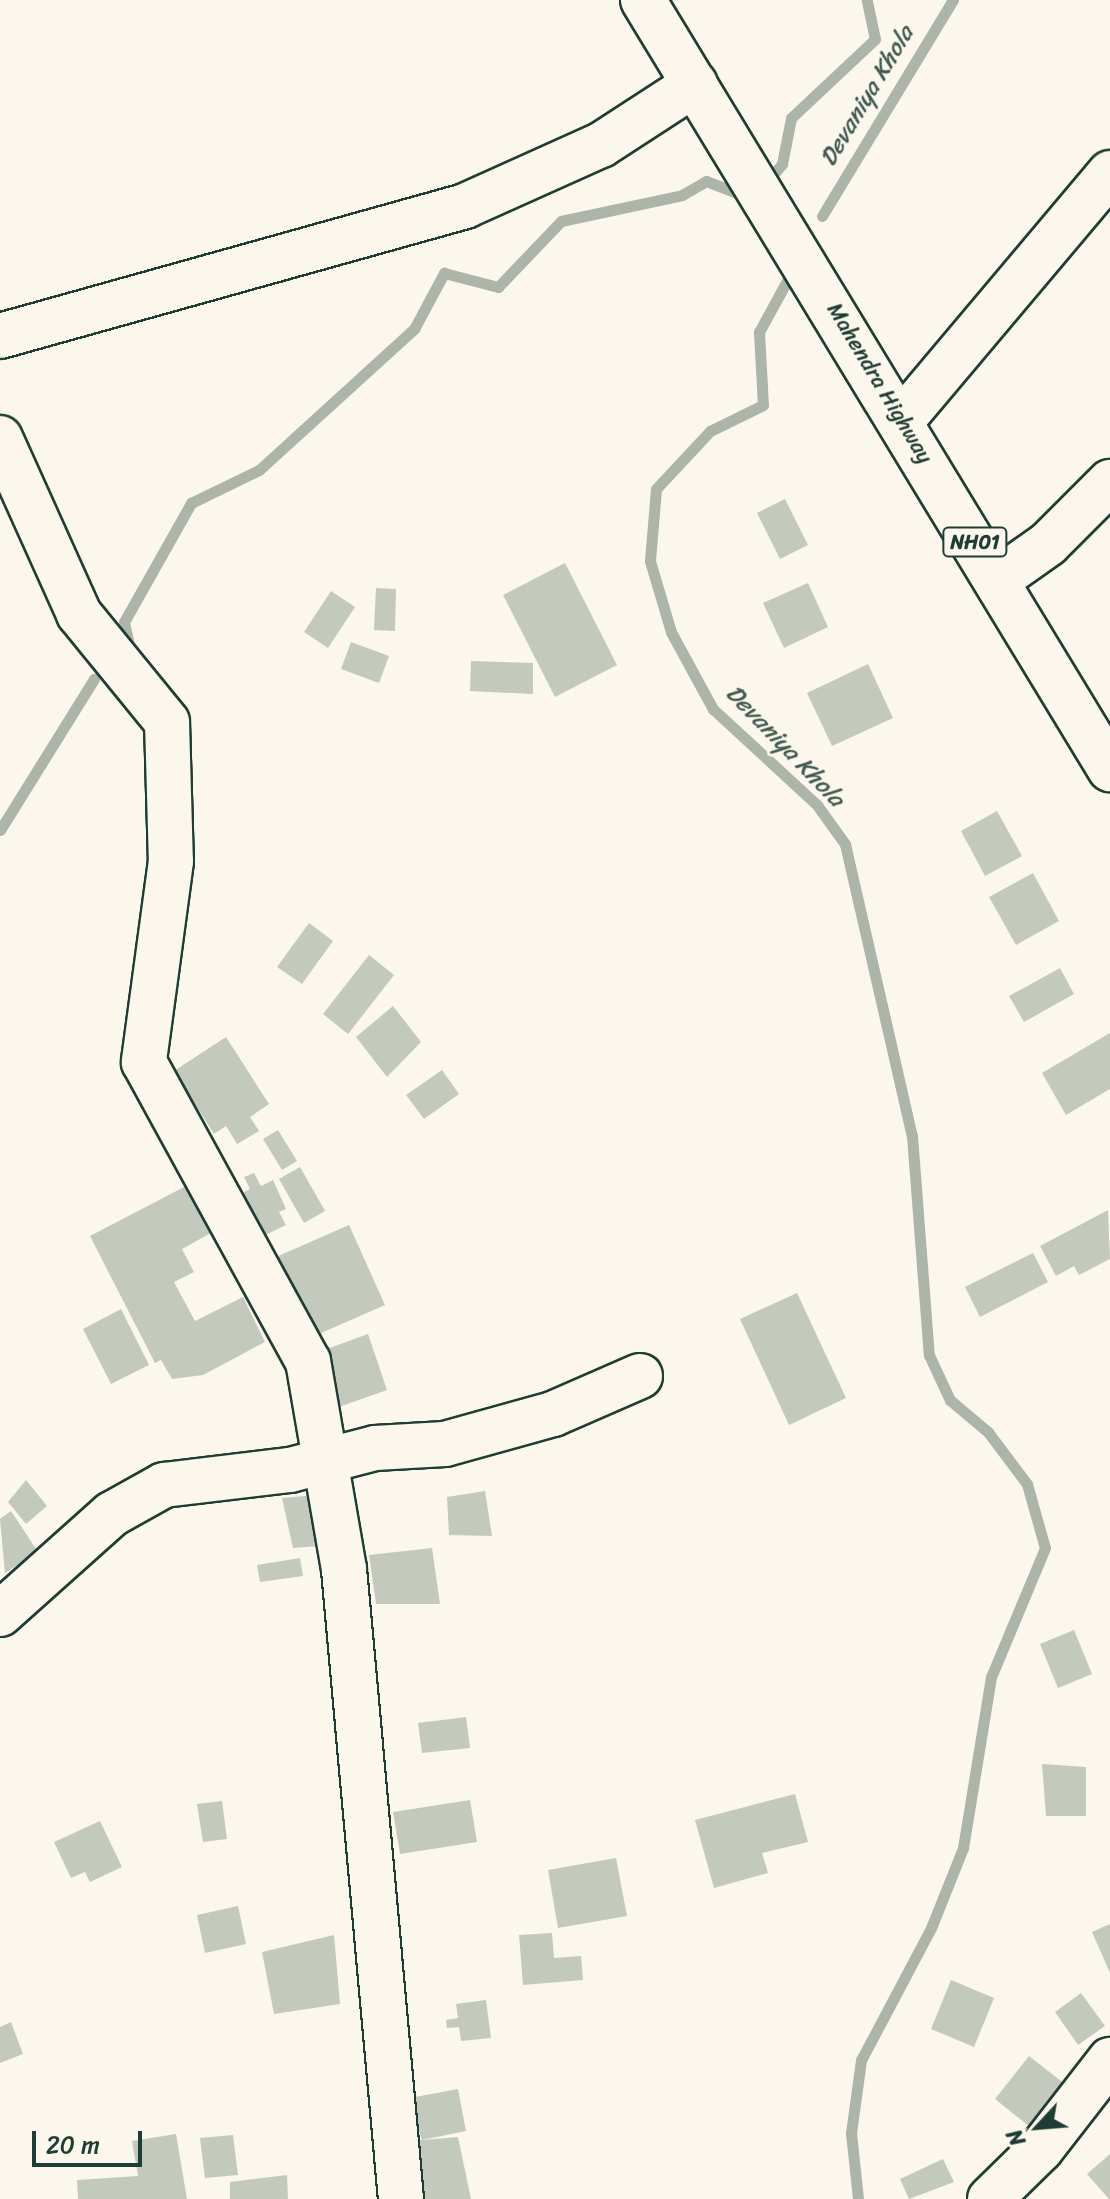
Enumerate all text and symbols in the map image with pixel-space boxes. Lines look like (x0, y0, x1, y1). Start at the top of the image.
water label: Devaniya Khola (814, 21, 920, 171)
street label: Mahendra Highway (822, 298, 938, 468)
road number: NH01 (941, 526, 1009, 558)
water label: Devaniya Khola (720, 679, 850, 813)
north arrow (998, 2087, 1078, 2167)
scale bar (36, 2115, 146, 2165)
text: N (995, 2122, 1037, 2153)
text: 20 m (46, 2124, 100, 2166)

